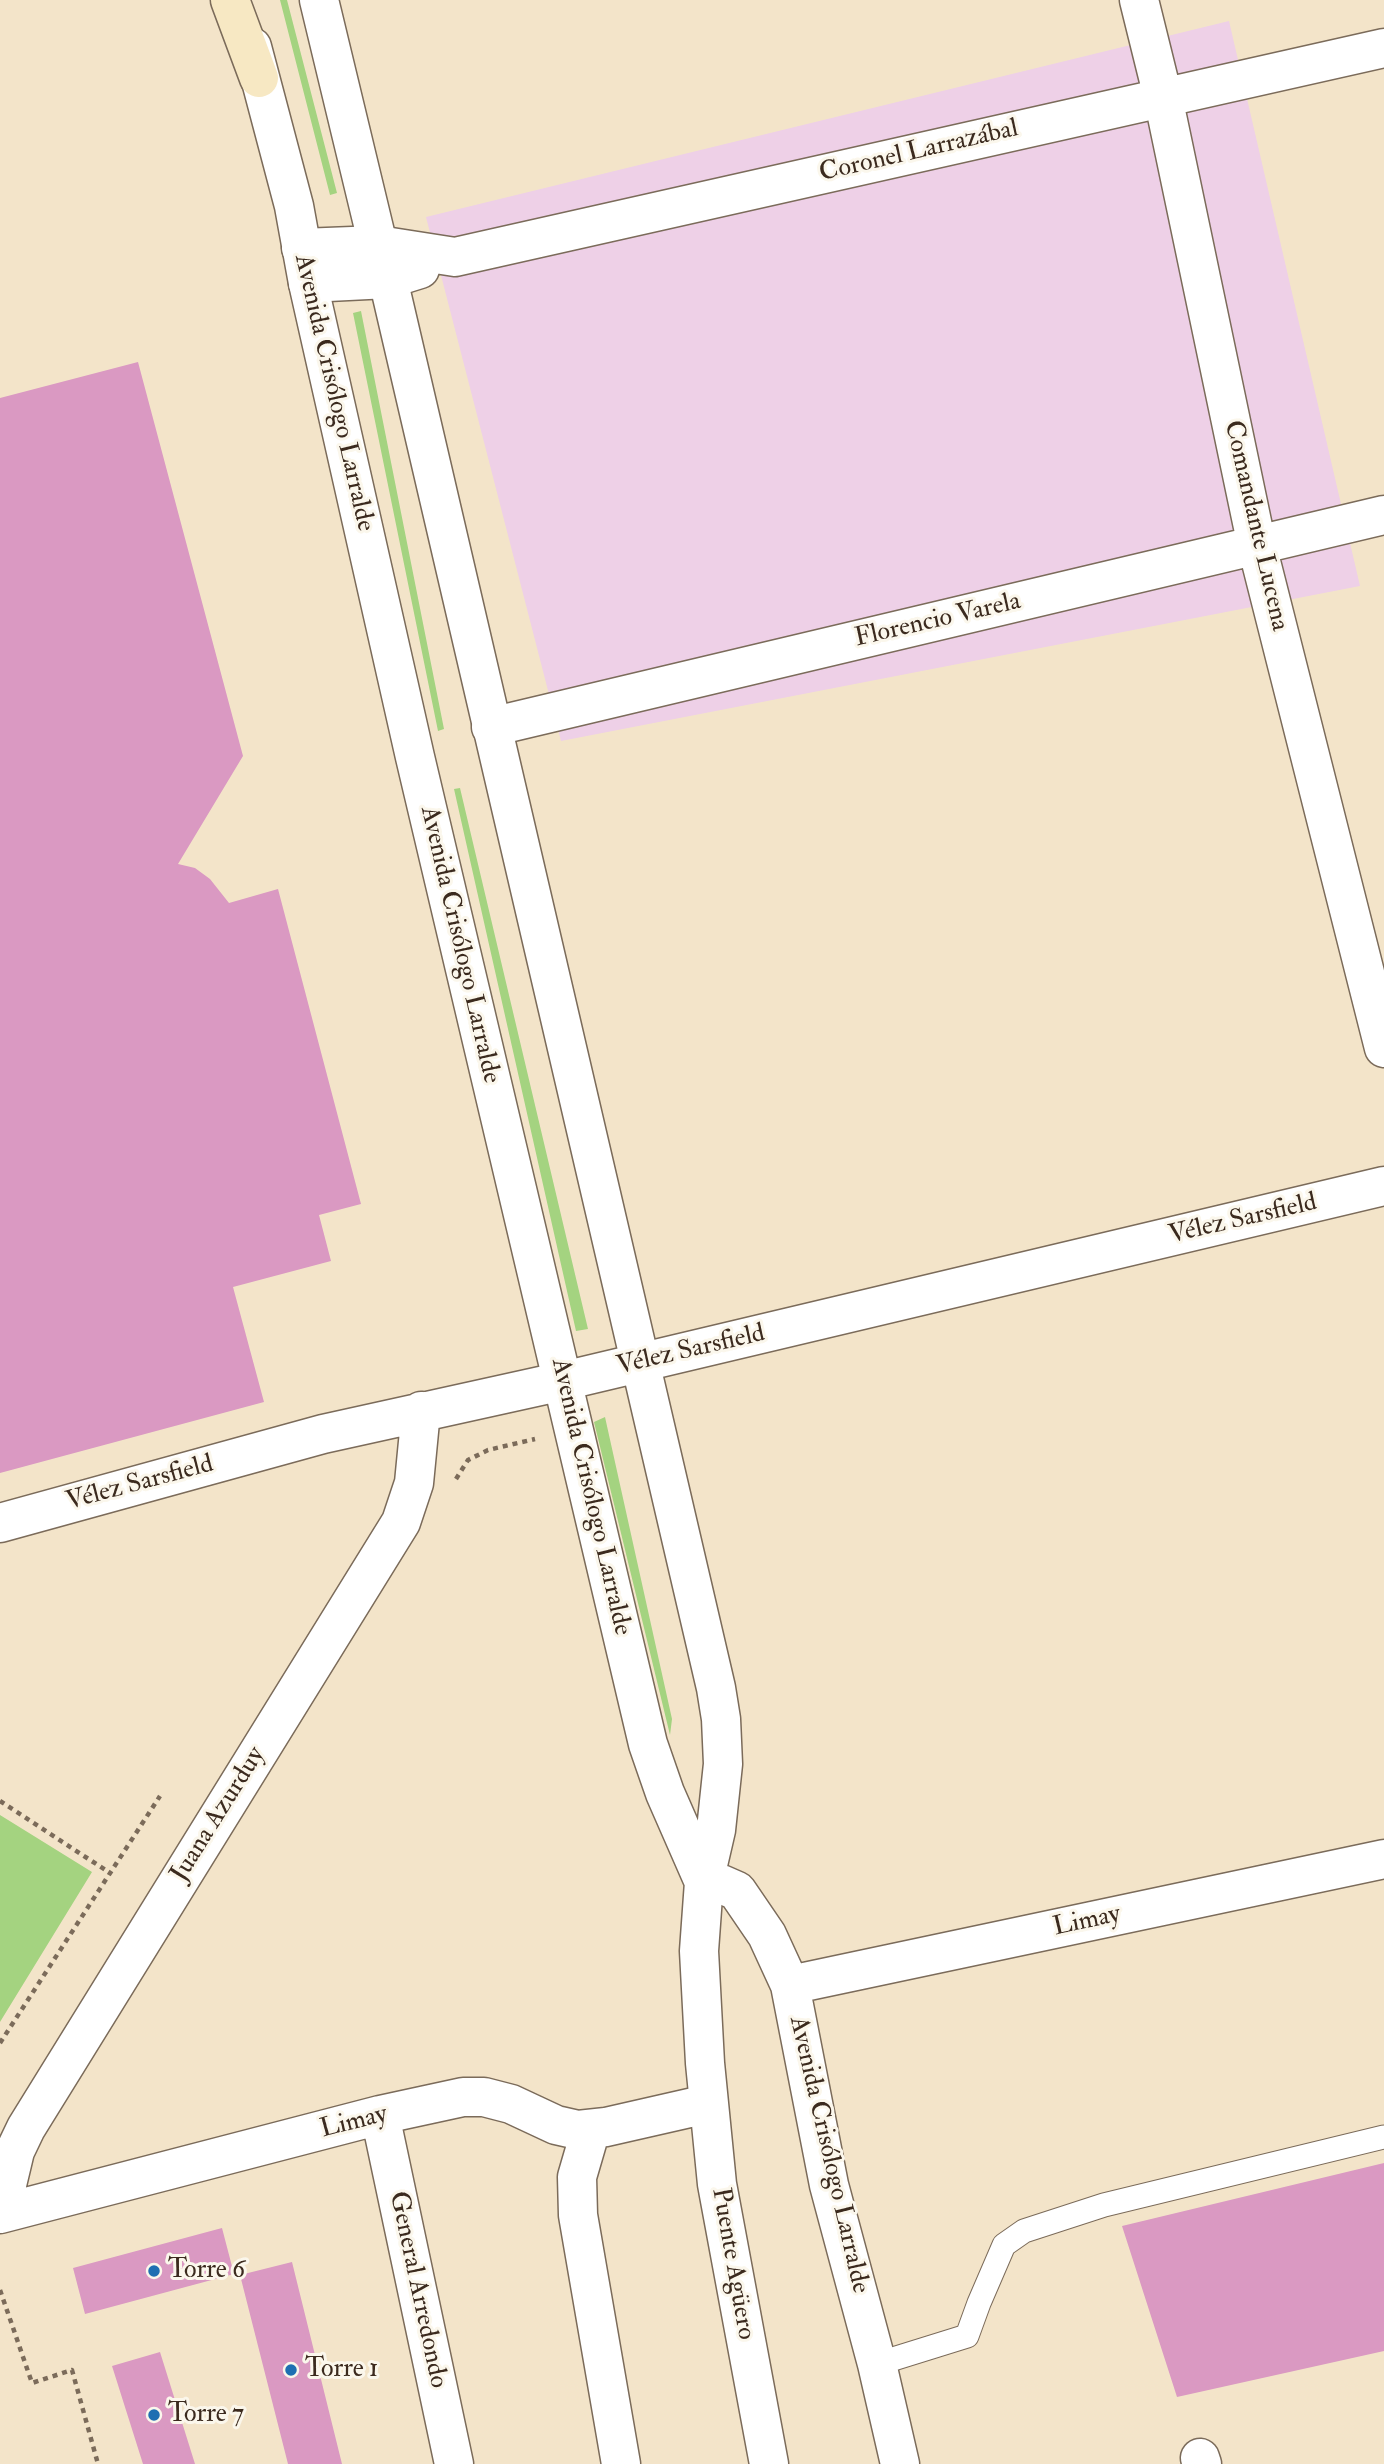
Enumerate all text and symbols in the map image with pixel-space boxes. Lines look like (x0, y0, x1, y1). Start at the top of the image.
street label: Coronel Larrazábal (817, 114, 1021, 190)
street label: Avenida Crisólogo Larralde (286, 252, 380, 534)
street label: Comandante Lucena (1216, 418, 1294, 634)
street label: Florencio Varela (852, 587, 1024, 655)
street label: Avenida Crisólogo Larralde (412, 804, 506, 1086)
street label: Vélez Sarsfield (1166, 1188, 1320, 1252)
street label: Vélez Sarsfield (614, 1319, 768, 1383)
street label: Avenida Crisólogo Larralde (543, 1356, 637, 1638)
street label: Vélez Sarsfield (63, 1449, 217, 1519)
street label: Juana Azurduy (165, 1742, 273, 1888)
street label: Limay (1051, 1900, 1123, 1944)
street label: Avenida Crisólogo Larralde (781, 2014, 875, 2296)
street label: Limay (317, 2100, 391, 2146)
street label: Puente Agüero (703, 2186, 761, 2342)
street label: General Arredondo (381, 2189, 453, 2391)
place label: Torre 6 (168, 2255, 245, 2287)
marker: Torre 6 (146, 2263, 162, 2279)
place label: Torre 1 (305, 2354, 378, 2386)
marker: Torre 1 (283, 2362, 299, 2378)
place label: Torre 7 (168, 2399, 244, 2431)
marker: Torre 7 (146, 2407, 162, 2423)

